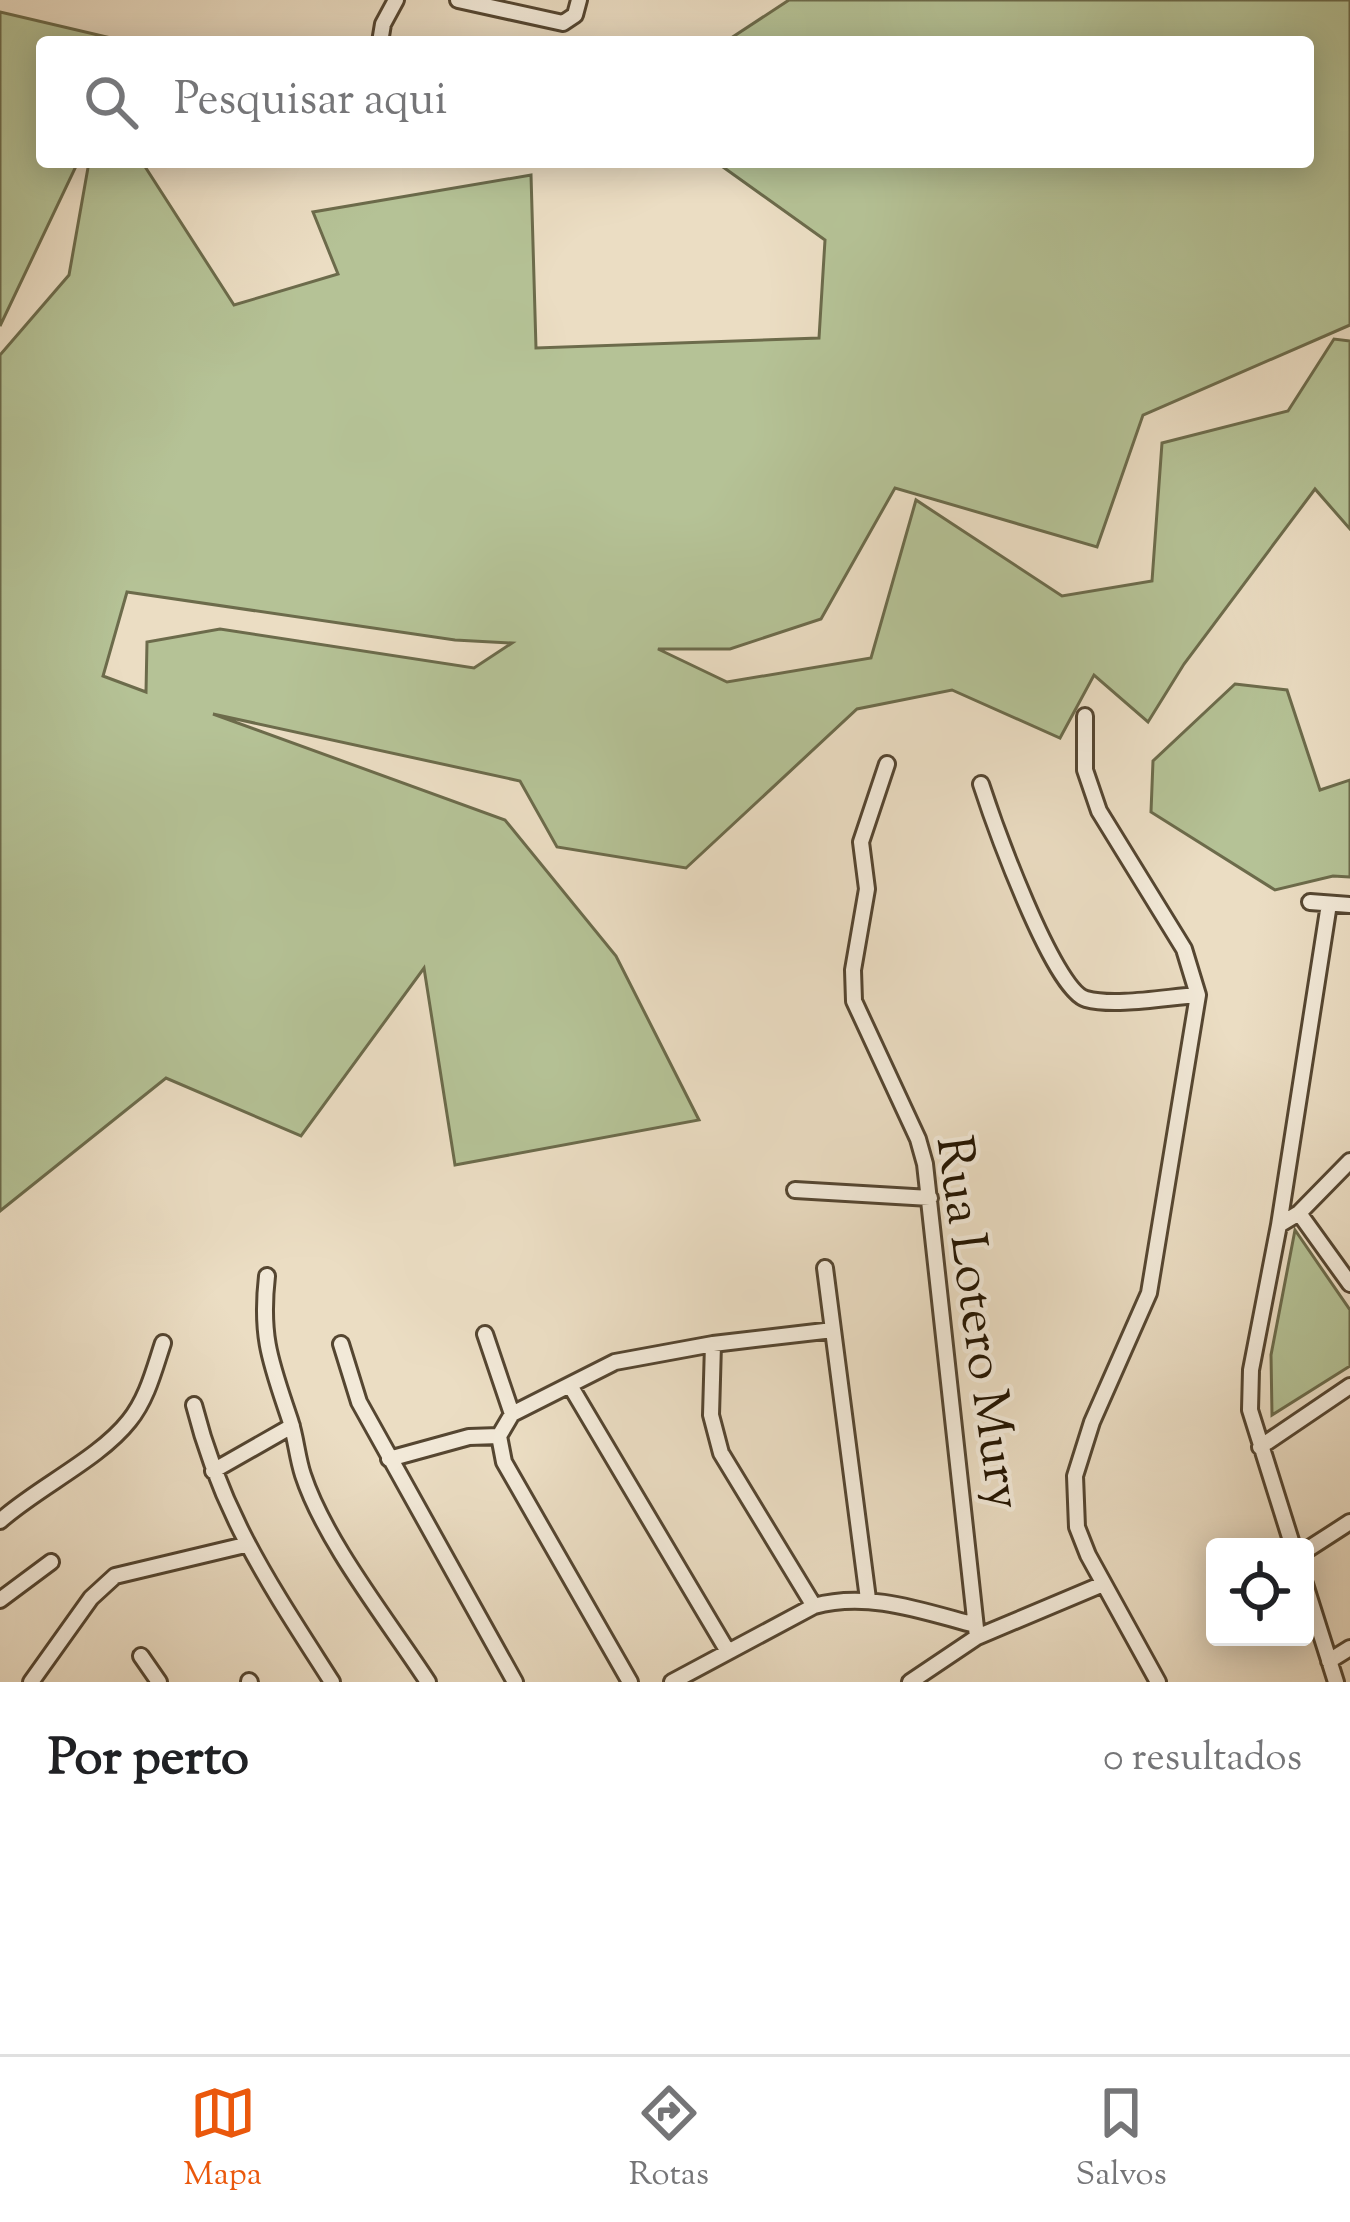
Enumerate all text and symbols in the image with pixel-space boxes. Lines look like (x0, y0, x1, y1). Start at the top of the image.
search box (36, 36, 1314, 168)
icon: search (78, 69, 144, 135)
text: Pesquisar aqui (174, 70, 447, 135)
street label: Rua Lotero Mury (914, 1132, 1038, 1514)
map controls (1206, 1538, 1314, 1646)
button: locate (1206, 1538, 1314, 1646)
text: Por perto (48, 1724, 249, 1797)
text: 0 resultados (1103, 1732, 1302, 1788)
tab: Mapa (183, 2080, 262, 2200)
tab: Rotas (629, 2080, 709, 2200)
tab: Salvos (1076, 2080, 1167, 2200)

